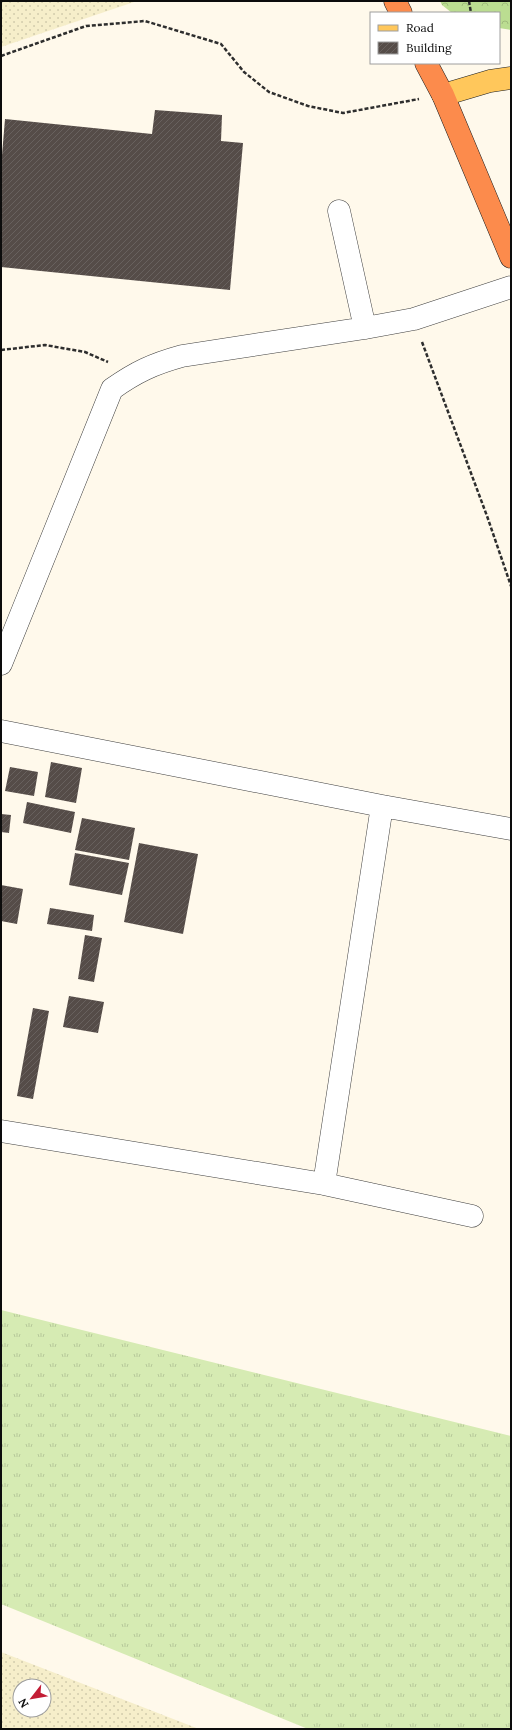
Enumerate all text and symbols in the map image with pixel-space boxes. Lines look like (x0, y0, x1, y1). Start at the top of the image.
legend (370, 12, 500, 64)
text: Road (406, 20, 434, 35)
text: Building (406, 40, 452, 55)
north arrow (12, 1678, 52, 1718)
text: N (15, 1695, 32, 1710)

